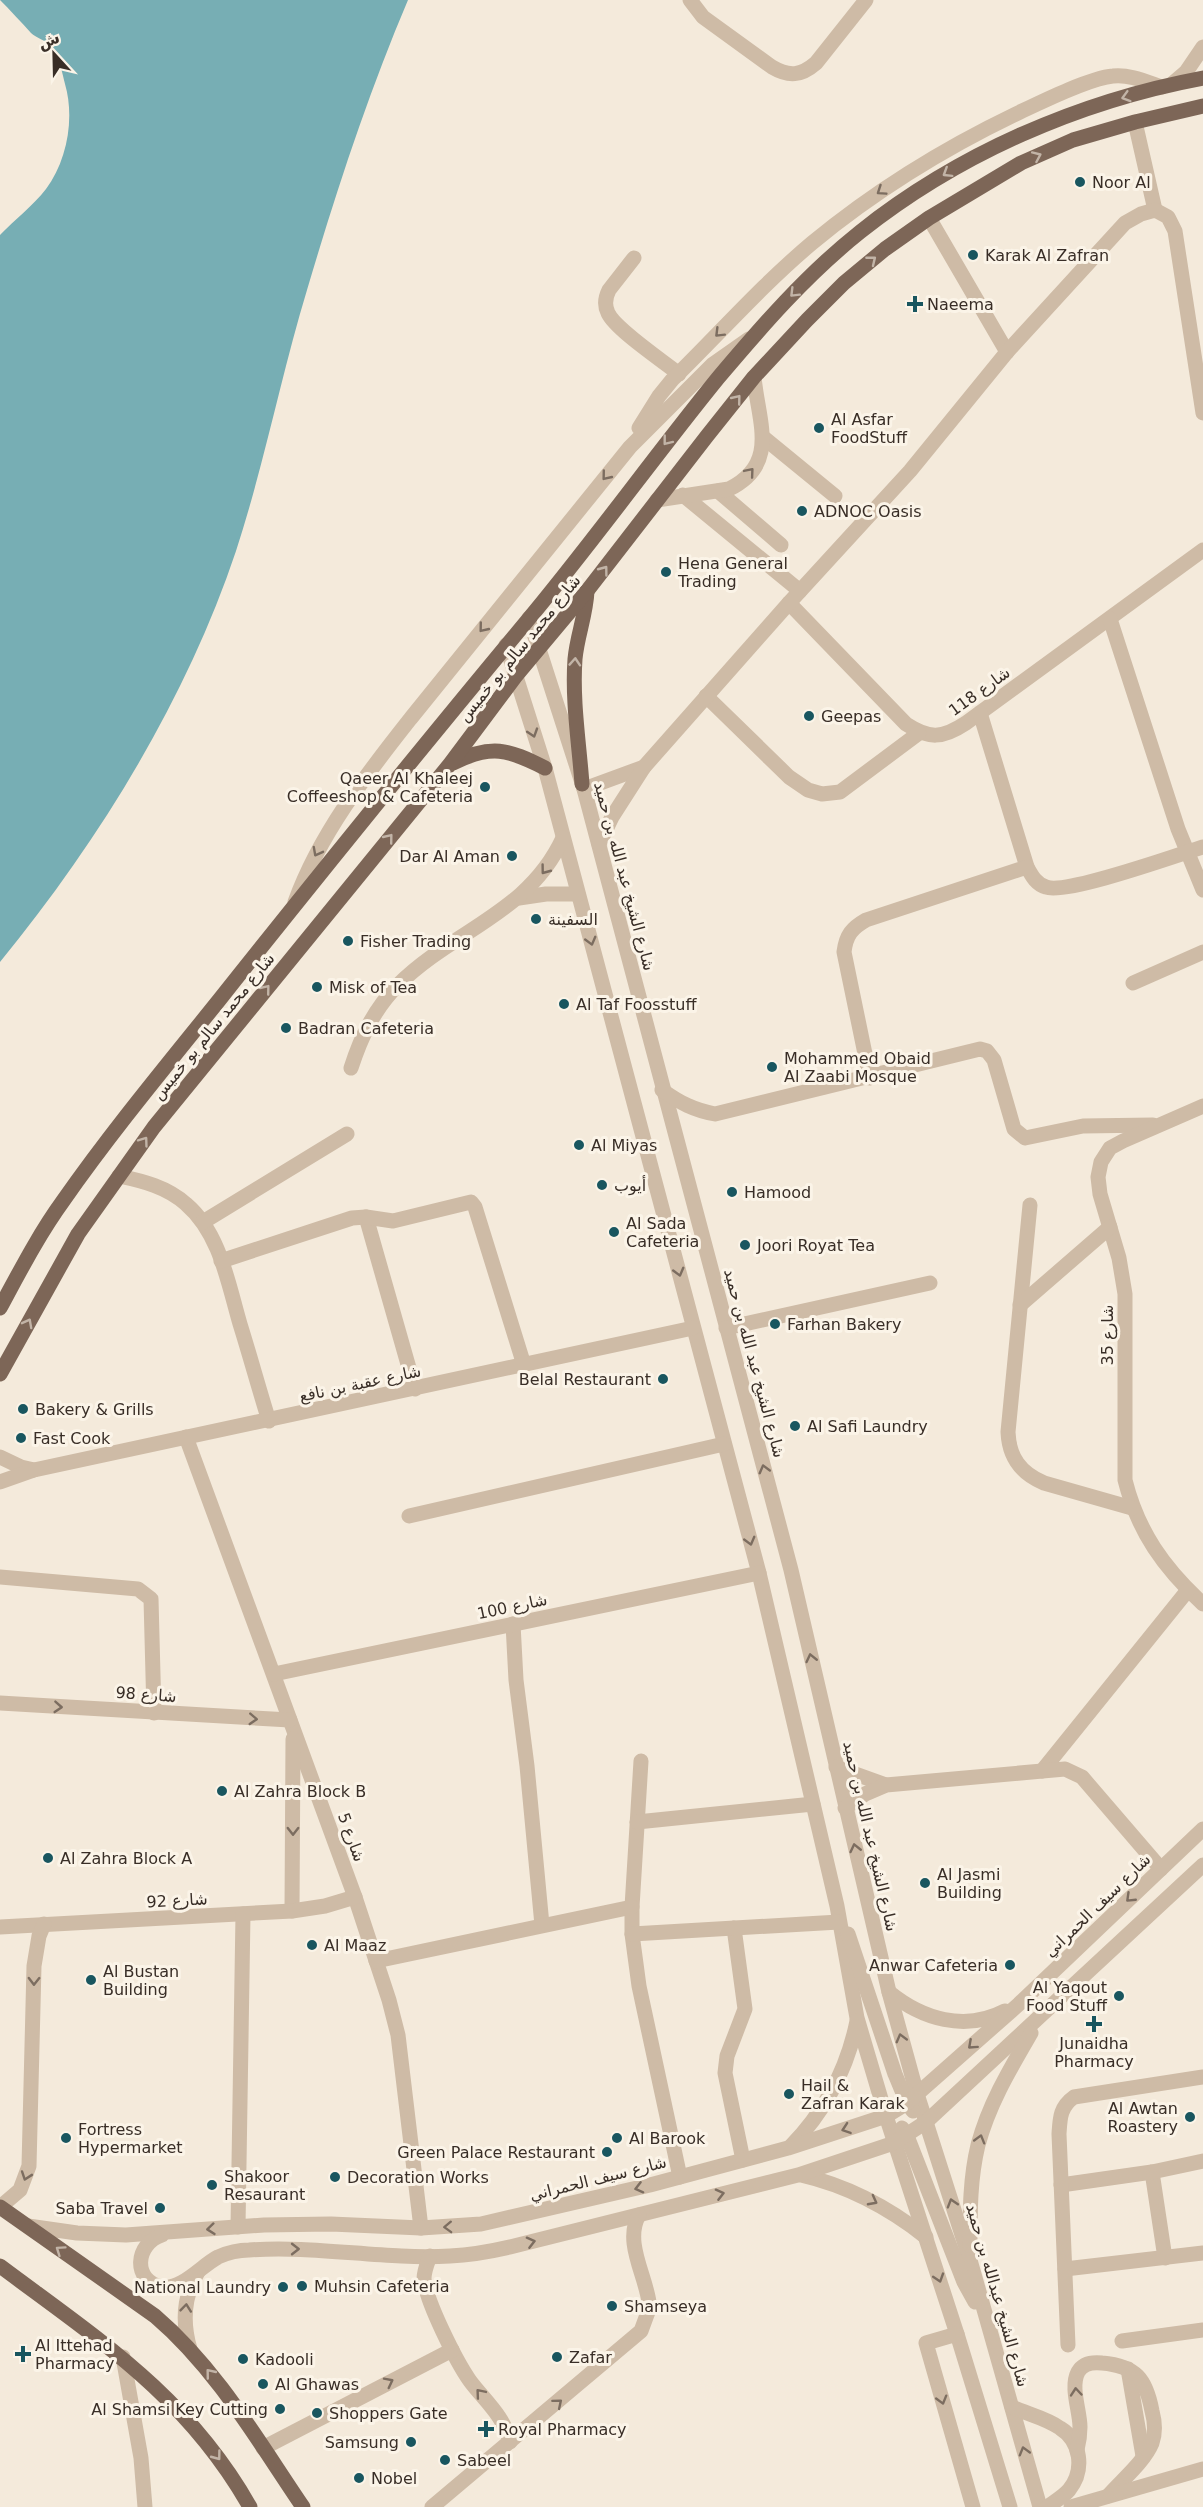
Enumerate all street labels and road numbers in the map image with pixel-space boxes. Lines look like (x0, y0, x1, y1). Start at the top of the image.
street label: شارع محمد سالم بو خميس (454, 571, 585, 726)
street label: شارع 118 (945, 663, 1014, 721)
street label: شارع الشيخ عبد الله بن حميد (589, 780, 659, 973)
street label: شارع محمد سالم بو خميس (148, 949, 279, 1104)
street label: شارع الشيخ عبد الله بن حميد (719, 1267, 789, 1460)
street label: شارع 35 (1098, 1305, 1118, 1366)
street label: شارع عقبة بن نافع (297, 1361, 423, 1407)
street label: شارع 100 (475, 1590, 549, 1624)
street label: شارع 98 (115, 1683, 177, 1707)
street label: شارع الشيخ عبد الله بن حميد (838, 1739, 902, 1933)
street label: شارع 5 (333, 1810, 369, 1865)
street label: شارع سيف الحمراني (1040, 1850, 1155, 1962)
street label: شارع 92 (146, 1889, 208, 1913)
street label: شارع سيف الحمراني (528, 2152, 669, 2206)
street label: شارع الشيخ عبدالله بن حميد (961, 2201, 1033, 2389)

